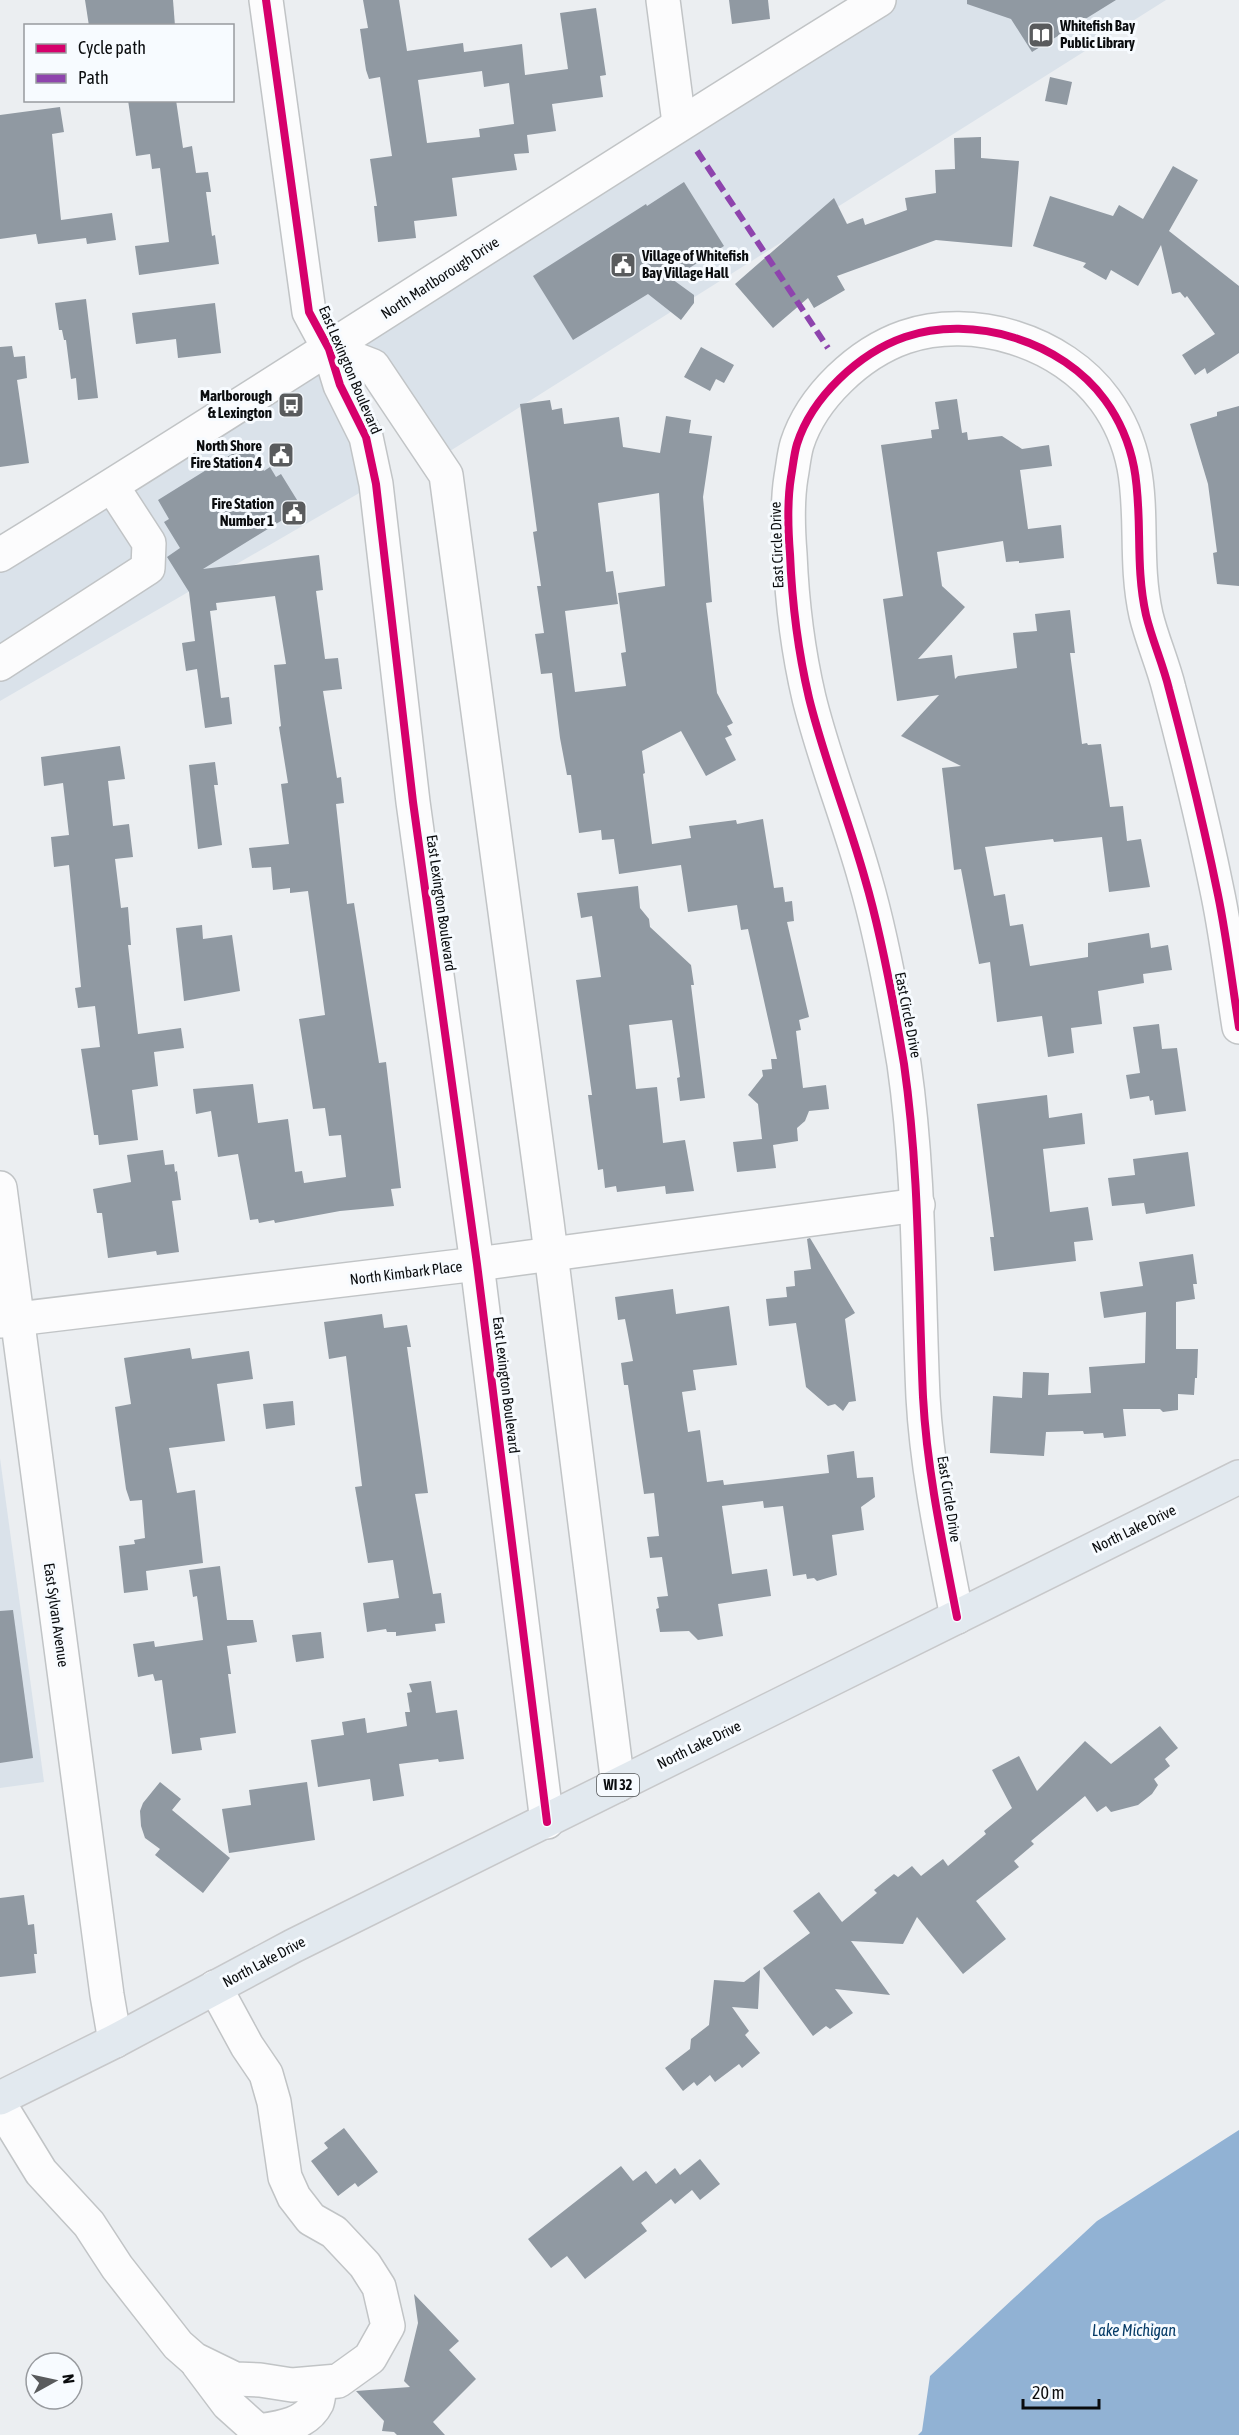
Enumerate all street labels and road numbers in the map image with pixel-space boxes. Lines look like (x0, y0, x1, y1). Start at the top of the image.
street label: North Marlborough Drive (378, 233, 502, 322)
street label: East Lexington Boulevard (316, 303, 385, 437)
street label: East Circle Drive (766, 501, 787, 589)
street label: East Lexington Boulevard (423, 834, 459, 972)
street label: East Circle Drive (892, 971, 925, 1059)
street label: North Kimbark Place (349, 1257, 463, 1288)
street label: East Lexington Boulevard (490, 1316, 523, 1454)
street label: East Circle Drive (934, 1455, 965, 1543)
street label: North Lake Drive (1089, 1501, 1179, 1556)
street label: East Sylvan Avenue (41, 1562, 72, 1668)
street label: North Lake Drive (654, 1717, 744, 1772)
road number: WI 32 (597, 1774, 639, 1796)
street label: North Lake Drive (220, 1933, 308, 1990)

